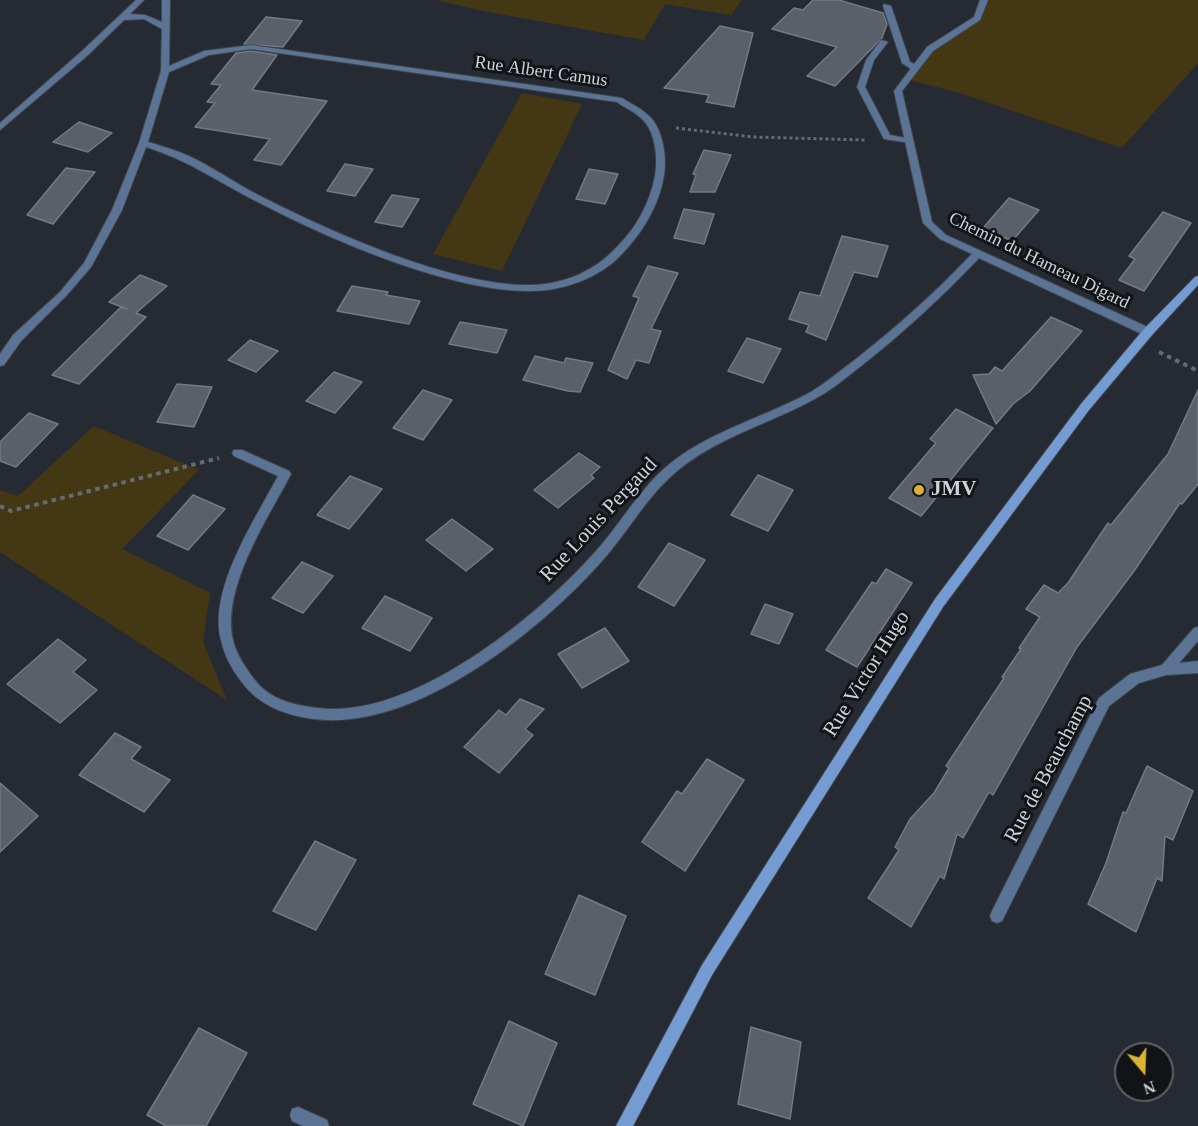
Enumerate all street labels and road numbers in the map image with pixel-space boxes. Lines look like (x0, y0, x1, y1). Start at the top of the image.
street label: Rue Albert Camus (473, 52, 609, 92)
street label: Chemin du Hameau Digard (945, 208, 1133, 314)
street label: Rue Louis Pergaud (535, 453, 663, 587)
street label: Rue Victor Hugo (818, 607, 916, 741)
street label: Rue de Beauchamp (1000, 691, 1098, 847)

